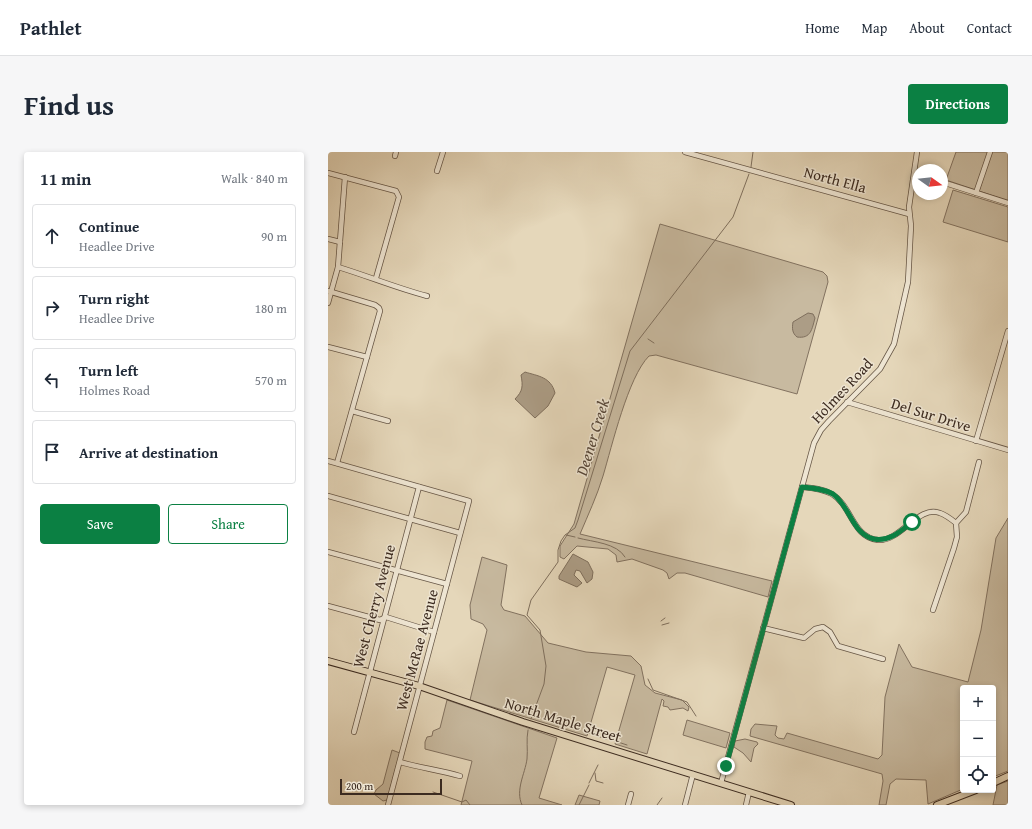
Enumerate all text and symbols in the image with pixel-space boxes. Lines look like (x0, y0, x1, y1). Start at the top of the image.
text: Pathlet (20, 14, 82, 42)
text: Home (805, 18, 840, 38)
text: Map (862, 18, 887, 38)
text: About (909, 18, 945, 38)
text: Contact (967, 18, 1012, 38)
text: Find us (24, 84, 114, 125)
button: Directions (908, 84, 1008, 124)
street label: North Ella (802, 161, 869, 198)
north arrow (912, 164, 948, 200)
text: 11 min (40, 166, 91, 191)
text: Walk · 840 m (221, 169, 288, 188)
text: Continue (79, 216, 140, 237)
icon: ahead (41, 225, 63, 247)
text: 90 m (261, 227, 287, 246)
text: Headlee Drive (79, 237, 155, 256)
text: Turn right (79, 288, 150, 309)
icon: right (41, 297, 63, 319)
text: 180 m (255, 299, 287, 318)
text: Headlee Drive (79, 309, 155, 328)
street label: Holmes Road (806, 354, 877, 428)
text: Turn left (79, 360, 138, 381)
icon: left (41, 369, 63, 391)
text: 570 m (255, 371, 287, 390)
text: Holmes Road (79, 381, 150, 400)
street label: Del Sur Drive (889, 392, 974, 437)
water label: Deener Creek (569, 395, 615, 479)
icon: arrive (41, 441, 63, 463)
text: Arrive at destination (79, 442, 218, 463)
button: Save (40, 504, 160, 544)
button: Share (168, 504, 288, 544)
route start (903, 513, 921, 531)
street label: West Cherry Avenue (347, 542, 400, 670)
street label: West McRae Avenue (390, 587, 443, 713)
map controls (960, 685, 996, 793)
button: + (960, 685, 996, 721)
street label: North Maple Street (502, 692, 625, 747)
button: − (960, 721, 996, 757)
route end (717, 757, 735, 775)
button: locate (960, 757, 996, 793)
scale bar (340, 777, 442, 796)
text: 200 m (346, 778, 373, 794)

